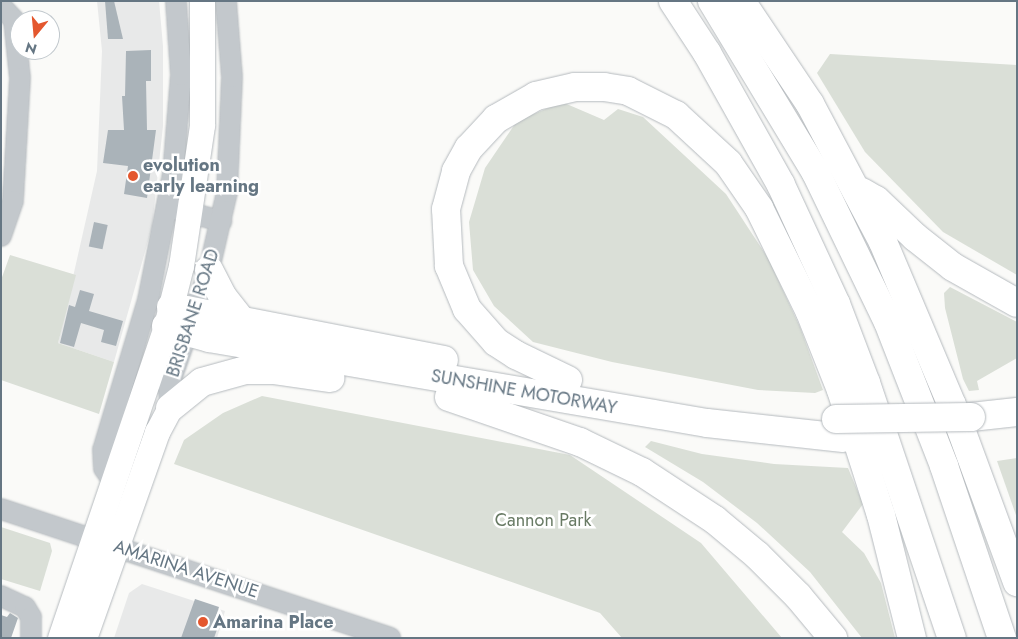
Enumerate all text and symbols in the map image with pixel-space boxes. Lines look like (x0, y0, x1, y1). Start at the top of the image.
north arrow (10, 10, 60, 60)
text: N (23, 37, 39, 60)
place label: evolution early learning (143, 155, 259, 198)
marker: evolution early learning (127, 170, 139, 182)
street label: BRISBANE ROAD (162, 246, 224, 380)
street label: SUNSHINE MOTORWAY (429, 365, 619, 419)
park label: Cannon Park (495, 509, 591, 531)
street label: AMARINA AVENUE (111, 535, 261, 603)
place label: Amarina Place (213, 611, 333, 633)
marker: Amarina Place (197, 616, 209, 628)

